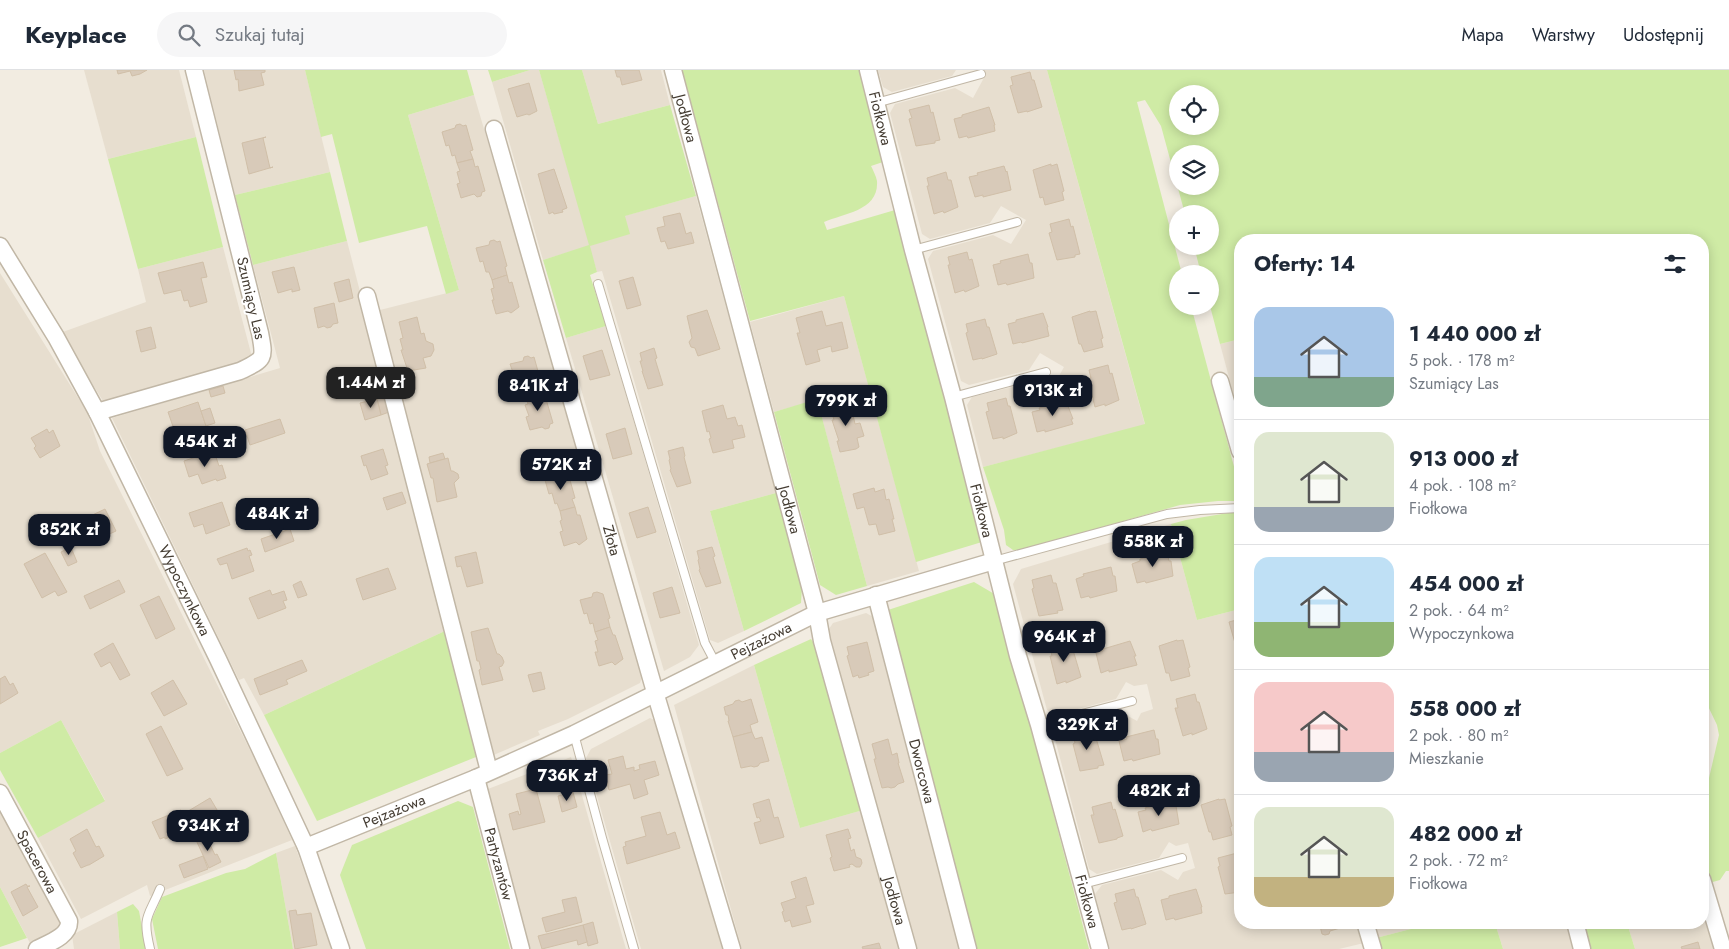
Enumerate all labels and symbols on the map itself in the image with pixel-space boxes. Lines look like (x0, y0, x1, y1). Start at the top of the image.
street label: Fiołkowa (863, 89, 897, 148)
street label: Jodłowa (668, 90, 703, 145)
street label: Szumiący Las (231, 255, 271, 341)
pin: 1.44M zł (319, 366, 423, 409)
pin: 841K zł (492, 370, 584, 412)
pin: 913K zł (1007, 374, 1099, 417)
pin: 799K zł (800, 384, 892, 427)
pin: 454K zł (159, 426, 251, 468)
pin: 572K zł (515, 448, 607, 491)
street label: Jodłowa (772, 481, 807, 536)
street label: Fiołkowa (964, 481, 999, 540)
pin: 484K zł (231, 498, 323, 540)
pin: 852K zł (23, 514, 115, 556)
street label: Złota (597, 523, 626, 558)
pin: 558K zł (1107, 526, 1199, 568)
street label: Wypoczynkowa (153, 541, 216, 640)
street label: Pejzażowa (727, 616, 795, 665)
pin: 964K zł (1018, 620, 1110, 663)
pin: 329K zł (1041, 708, 1133, 751)
street label: Dworcowa (903, 736, 941, 806)
pin: 736K zł (521, 760, 613, 802)
pin: 482K zł (1113, 774, 1205, 817)
street label: Pejzażowa (359, 789, 429, 834)
pin: 934K zł (162, 810, 254, 852)
street label: Partyzantów (479, 825, 519, 904)
street label: Spacerowa (11, 826, 63, 897)
street label: Jodłowa (877, 872, 912, 928)
street label: Fiołkowa (1069, 872, 1105, 931)

